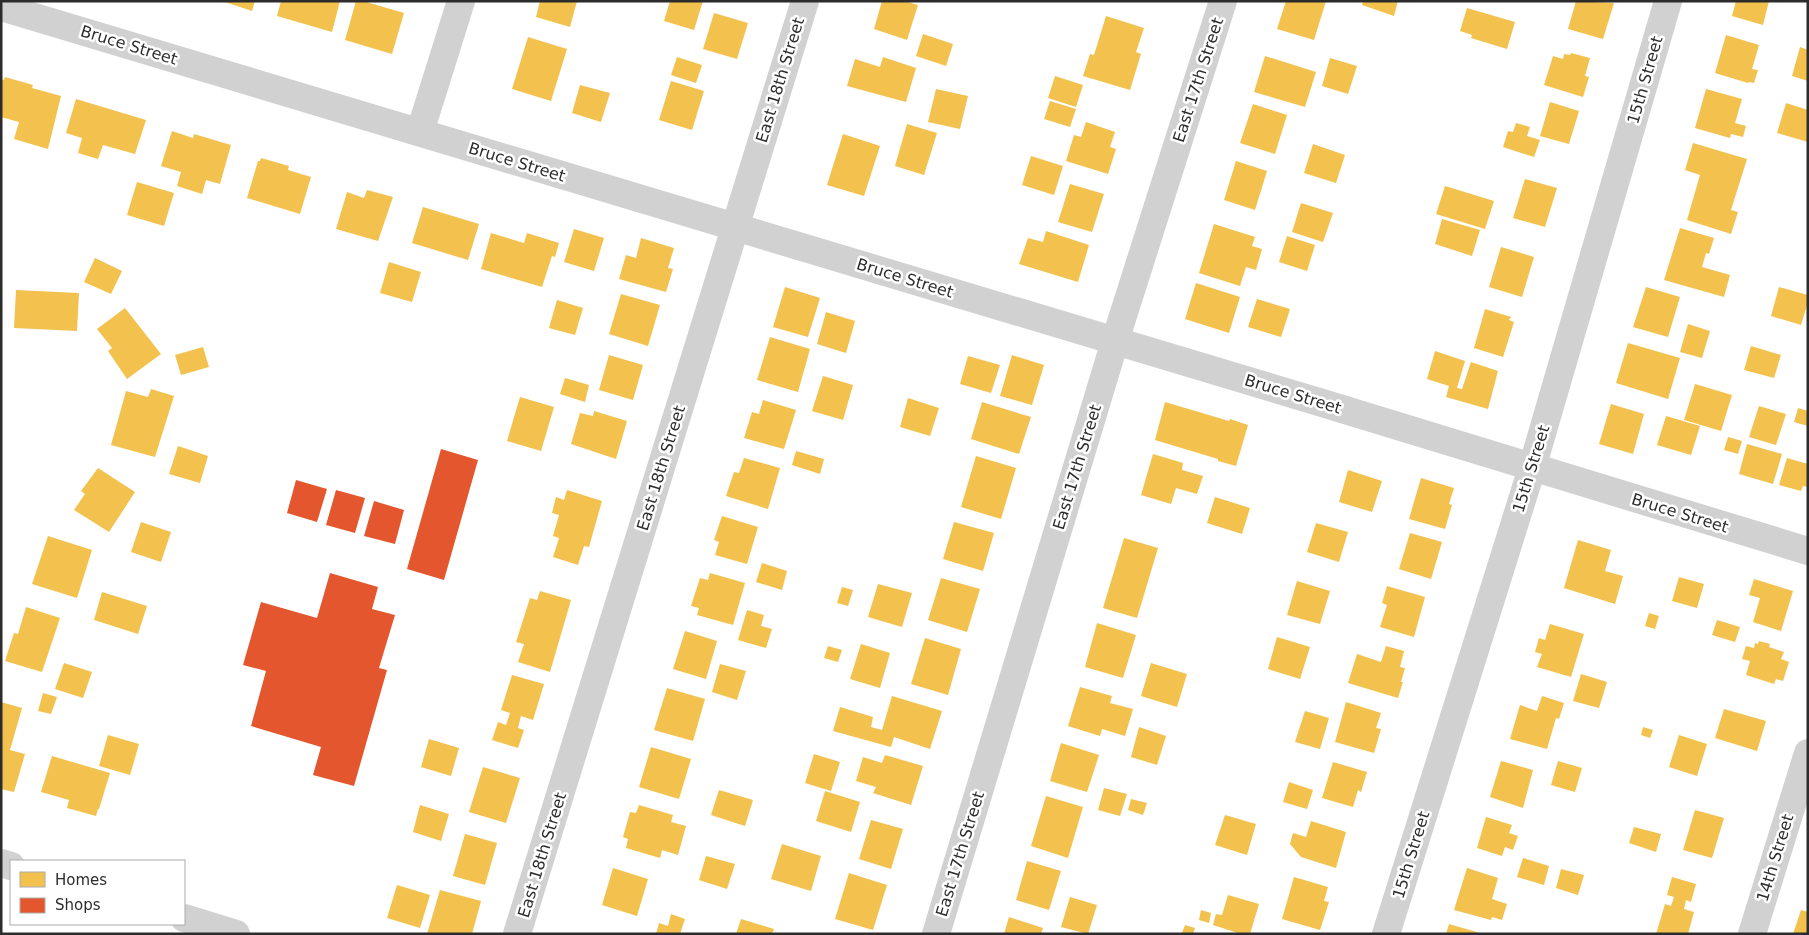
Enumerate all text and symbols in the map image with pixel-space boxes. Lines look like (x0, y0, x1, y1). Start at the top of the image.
street label: East 18th Street (752, 15, 808, 145)
street label: East 17th Street (1169, 15, 1227, 145)
street label: Bruce Street (78, 21, 180, 69)
street label: 15th Street (1623, 34, 1667, 126)
street label: Bruce Street (466, 138, 568, 186)
street label: Bruce Street (854, 254, 956, 302)
street label: Bruce Street (1242, 370, 1344, 418)
street label: East 17th Street (1049, 402, 1105, 532)
street label: East 18th Street (633, 403, 689, 533)
street label: 15th Street (1509, 423, 1553, 515)
street label: Bruce Street (1629, 489, 1731, 537)
street label: East 17th Street (932, 789, 988, 919)
street label: East 18th Street (514, 790, 570, 920)
street label: 15th Street (1389, 809, 1433, 901)
street label: 14th Street (1753, 812, 1797, 904)
legend (10, 860, 185, 925)
text: Homes (55, 871, 107, 889)
text: Shops (55, 896, 101, 914)

